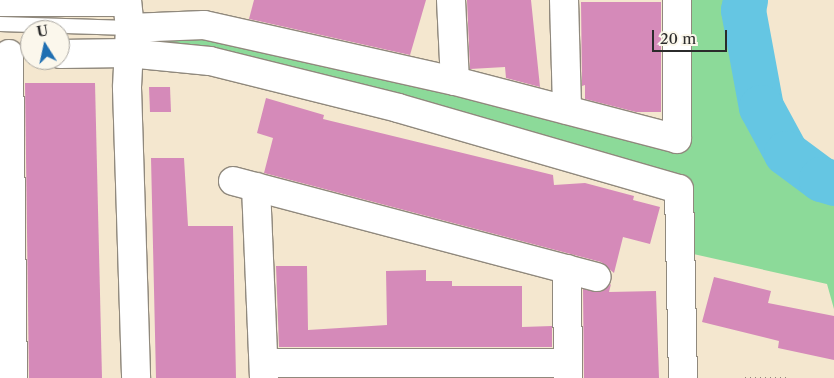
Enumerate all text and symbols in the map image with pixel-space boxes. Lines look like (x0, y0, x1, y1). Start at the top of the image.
north arrow (20, 20, 70, 70)
scale bar (654, 20, 729, 52)
text: U (35, 21, 50, 41)
text: 20 m (660, 29, 696, 48)

